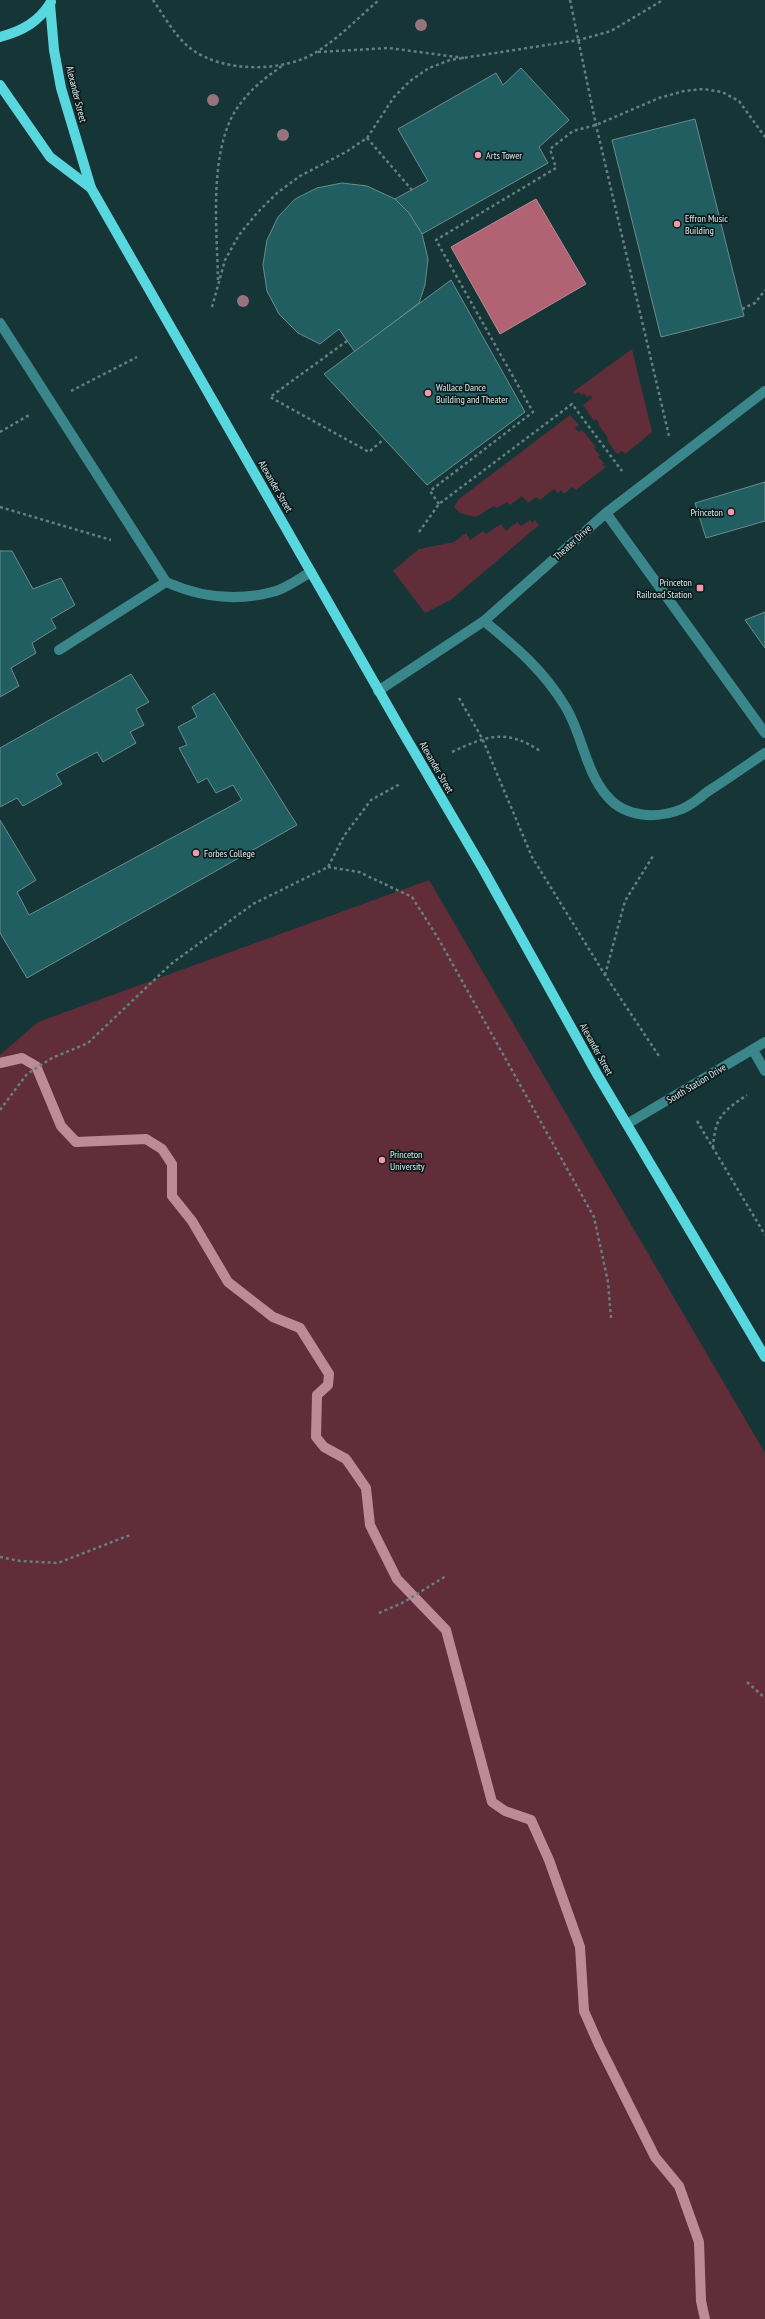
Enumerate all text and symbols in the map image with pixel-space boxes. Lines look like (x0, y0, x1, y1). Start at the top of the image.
street label: Alexander Street (63, 65, 90, 124)
place label: Arts Tower (486, 149, 522, 162)
marker: Arts Tower (473, 150, 483, 160)
place label: Effron Music Building (685, 212, 728, 237)
marker: Effron Music Building (672, 219, 682, 229)
place label: Wallace Dance Building and Theater (436, 381, 508, 406)
marker: Wallace Dance Building and Theater (423, 388, 433, 398)
street label: Alexander Street (256, 458, 296, 515)
place label: Princeton (691, 506, 723, 519)
marker: Princeton (726, 507, 736, 517)
street label: Theater Drive (551, 522, 594, 563)
place label: Princeton Railroad Station (637, 576, 692, 601)
marker: Princeton Railroad Station (695, 583, 705, 593)
street label: Alexander Street (417, 739, 457, 796)
place label: Forbes College (204, 847, 255, 860)
marker: Forbes College (191, 848, 201, 858)
street label: Alexander Street (577, 1021, 616, 1078)
street label: South Station Drive (664, 1061, 728, 1106)
place label: Princeton University (390, 1148, 425, 1173)
marker: Princeton University (377, 1155, 387, 1165)

